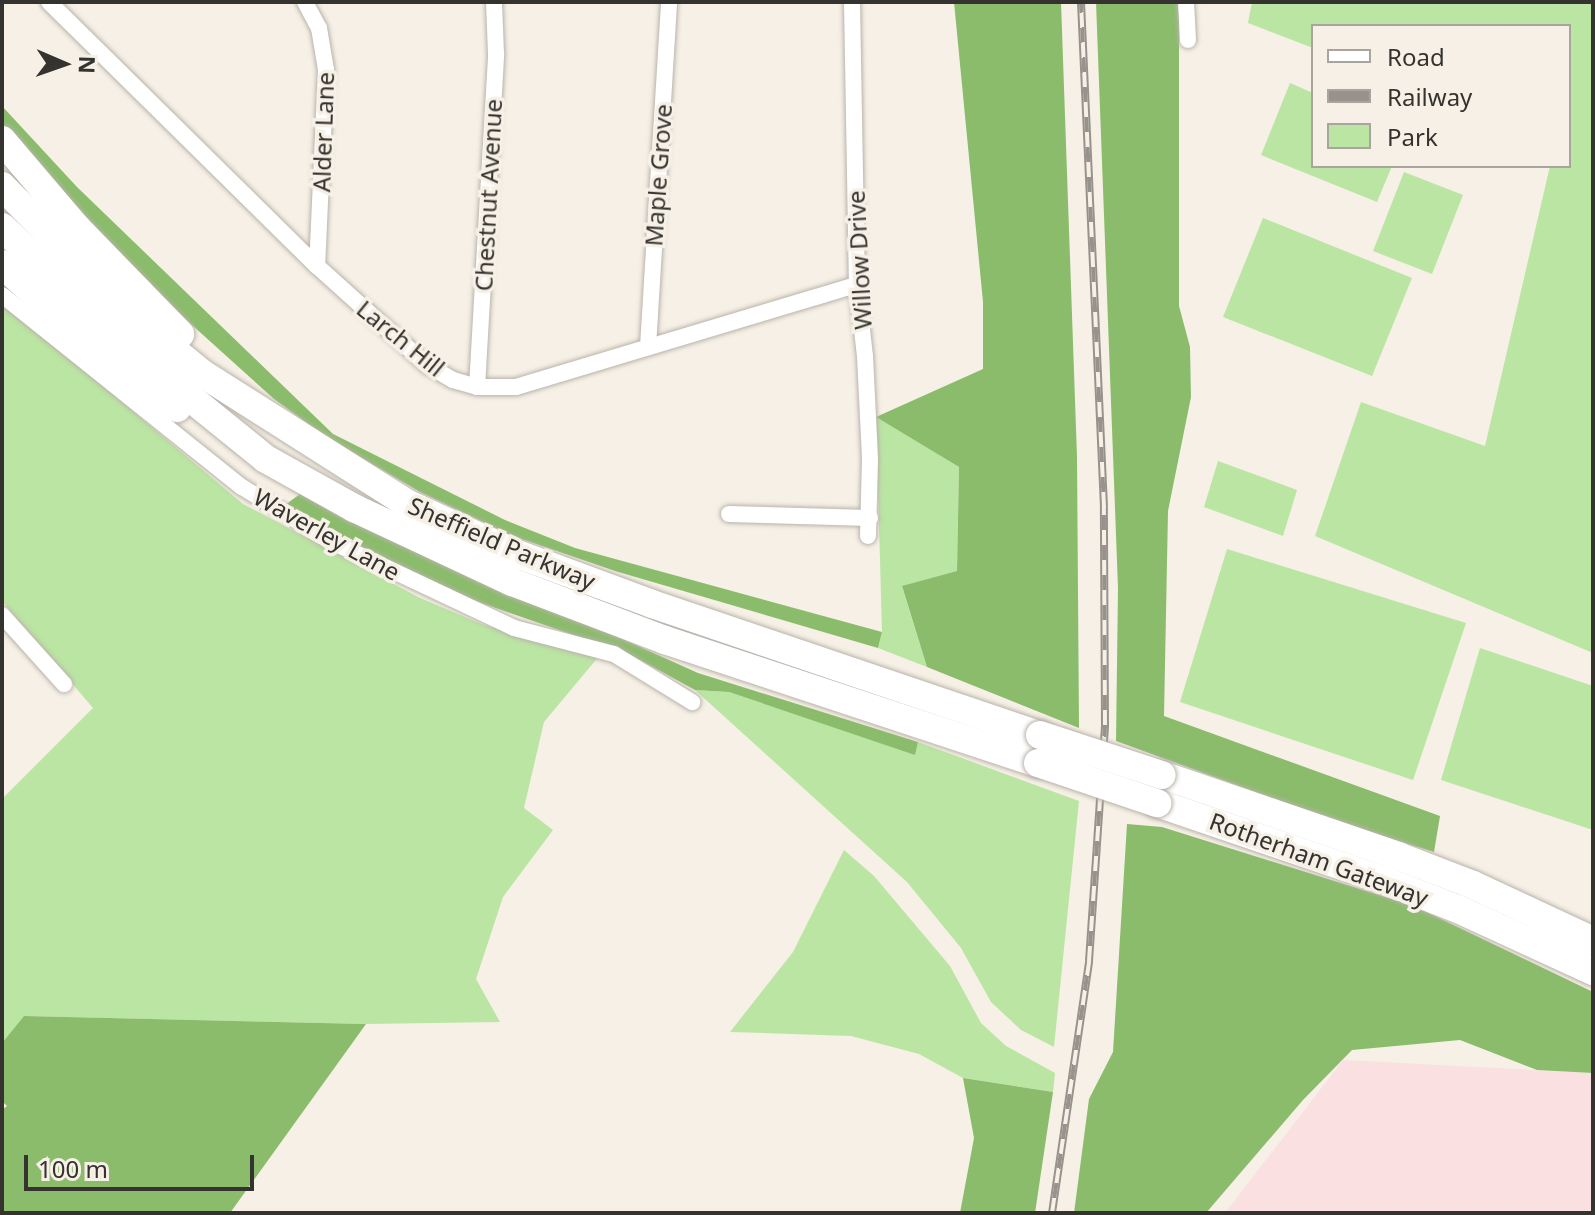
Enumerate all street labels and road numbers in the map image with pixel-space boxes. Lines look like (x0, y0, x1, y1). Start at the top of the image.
street label: Alder Lane (307, 71, 339, 193)
street label: Chestnut Avenue (469, 98, 507, 292)
street label: Maple Grove (639, 103, 677, 247)
street label: Willow Drive (841, 190, 877, 330)
street label: Larch Hill (351, 294, 451, 382)
street label: Waverley Lane (249, 482, 405, 586)
street label: Sheffield Parkway (404, 491, 600, 595)
street label: Rotherham Gateway (1206, 806, 1432, 912)

